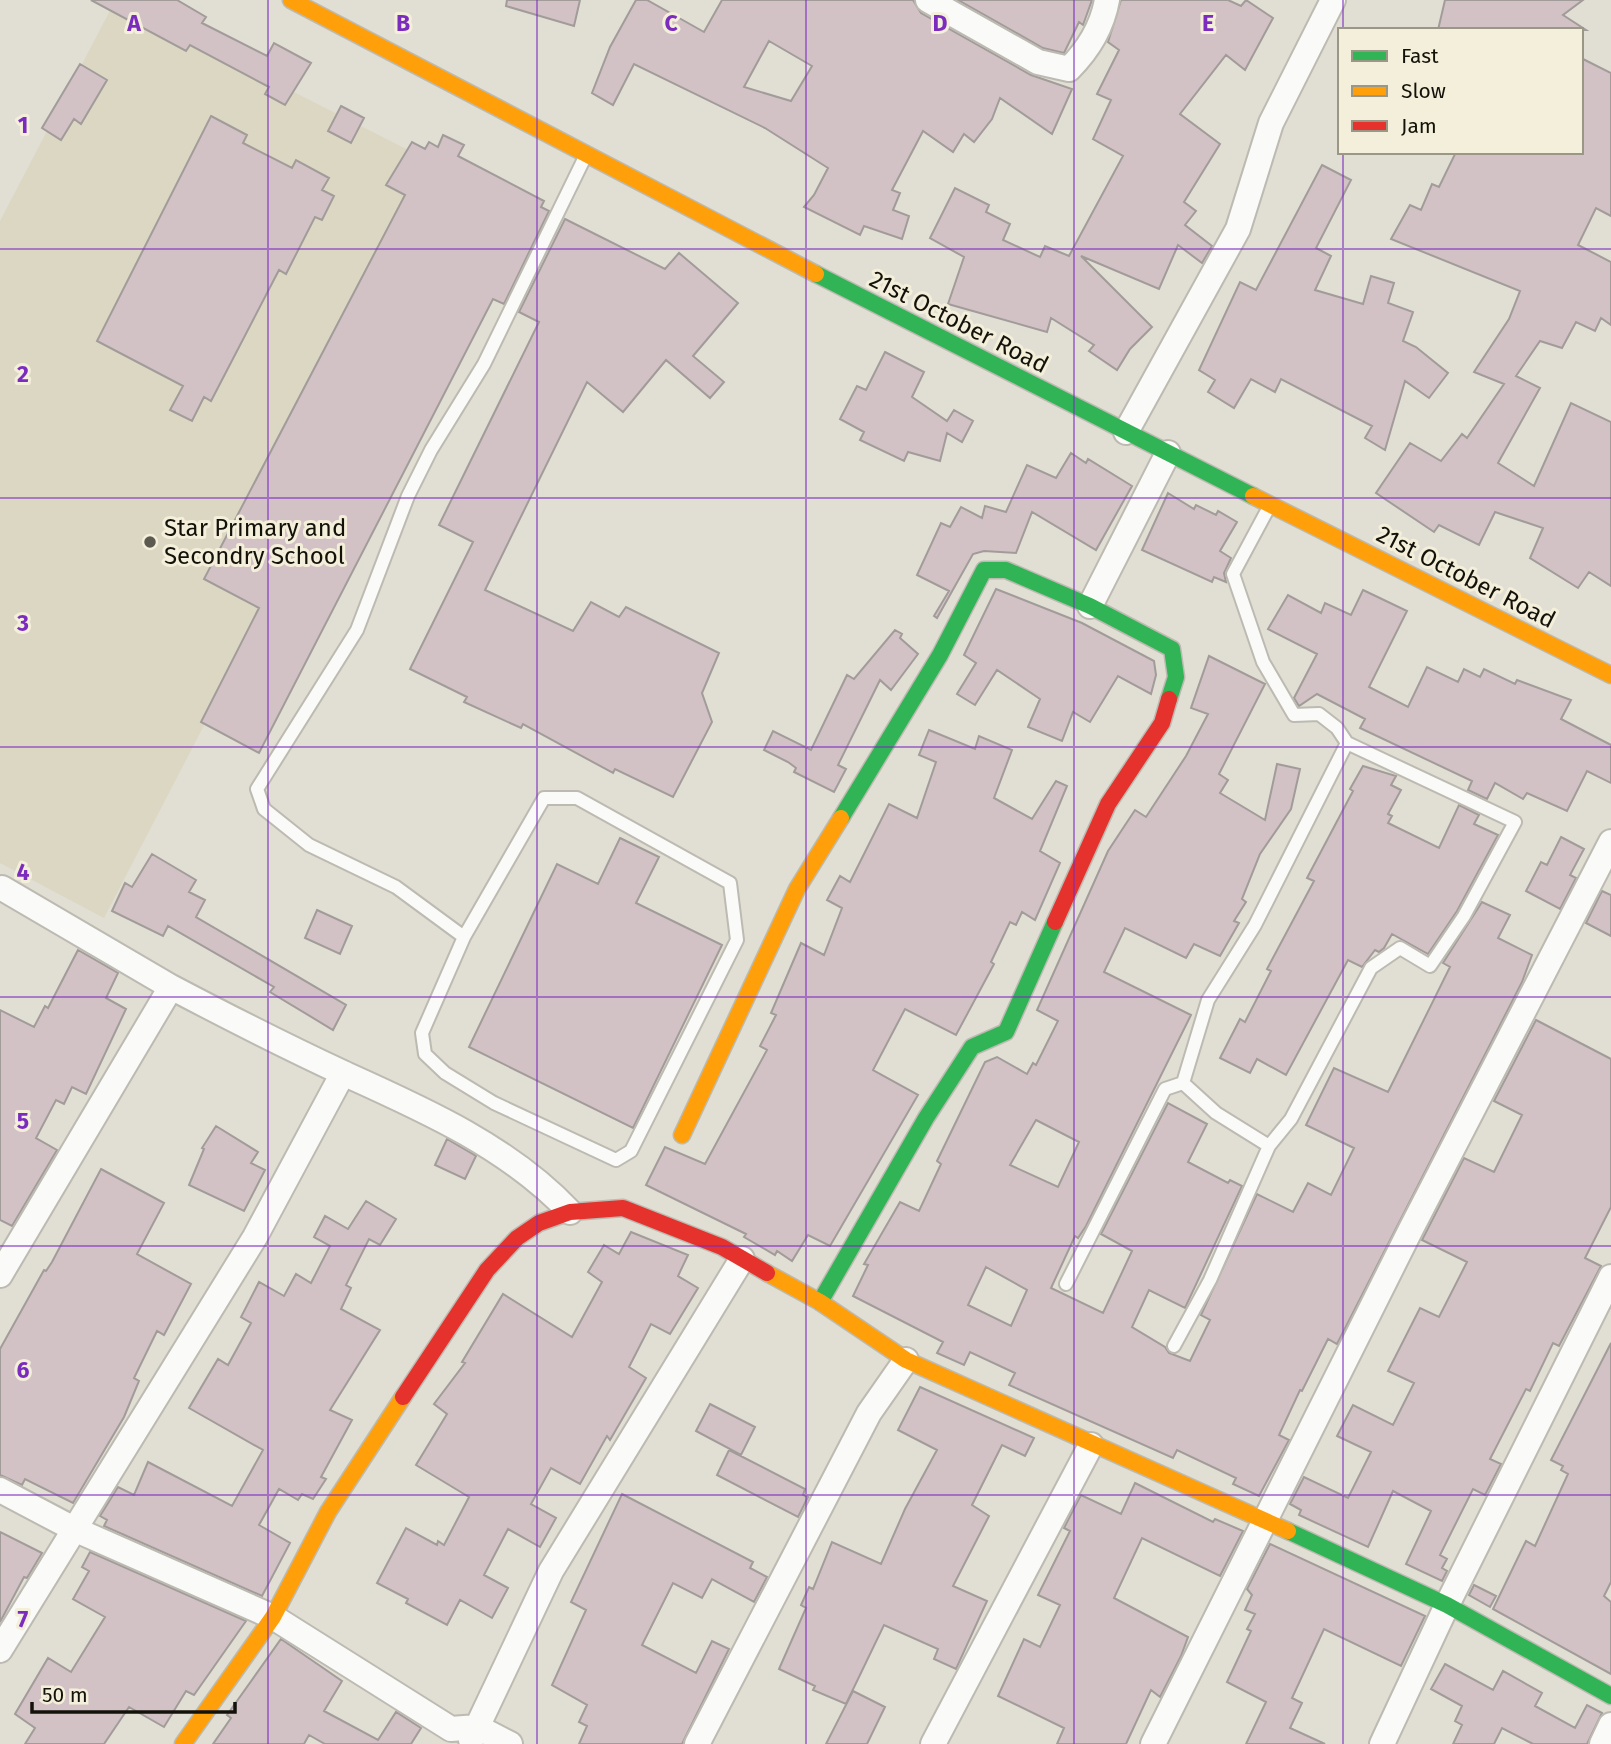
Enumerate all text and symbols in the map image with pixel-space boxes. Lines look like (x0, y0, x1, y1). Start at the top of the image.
text: A (126, 9, 141, 37)
text: B (396, 9, 410, 37)
text: C (664, 9, 678, 37)
text: D (933, 9, 948, 37)
text: E (1202, 9, 1214, 37)
legend (1338, 28, 1583, 154)
text: Fast (1401, 43, 1439, 69)
text: Slow (1401, 78, 1446, 104)
text: 1 (18, 111, 28, 139)
text: Jam (1401, 113, 1437, 139)
street label: 21st October Road (865, 265, 1053, 379)
text: 2 (17, 360, 29, 388)
place label: Star Primary and Secondry School (164, 514, 346, 570)
street label: 21st October Road (1372, 520, 1560, 634)
marker: Star Primary and Secondry School (142, 534, 158, 550)
text: 3 (16, 609, 29, 637)
text: 4 (17, 858, 30, 886)
text: 5 (17, 1107, 29, 1135)
text: 6 (17, 1356, 30, 1384)
text: 7 (18, 1605, 29, 1633)
scale bar (32, 1670, 234, 1714)
text: 50 m (42, 1682, 88, 1708)

